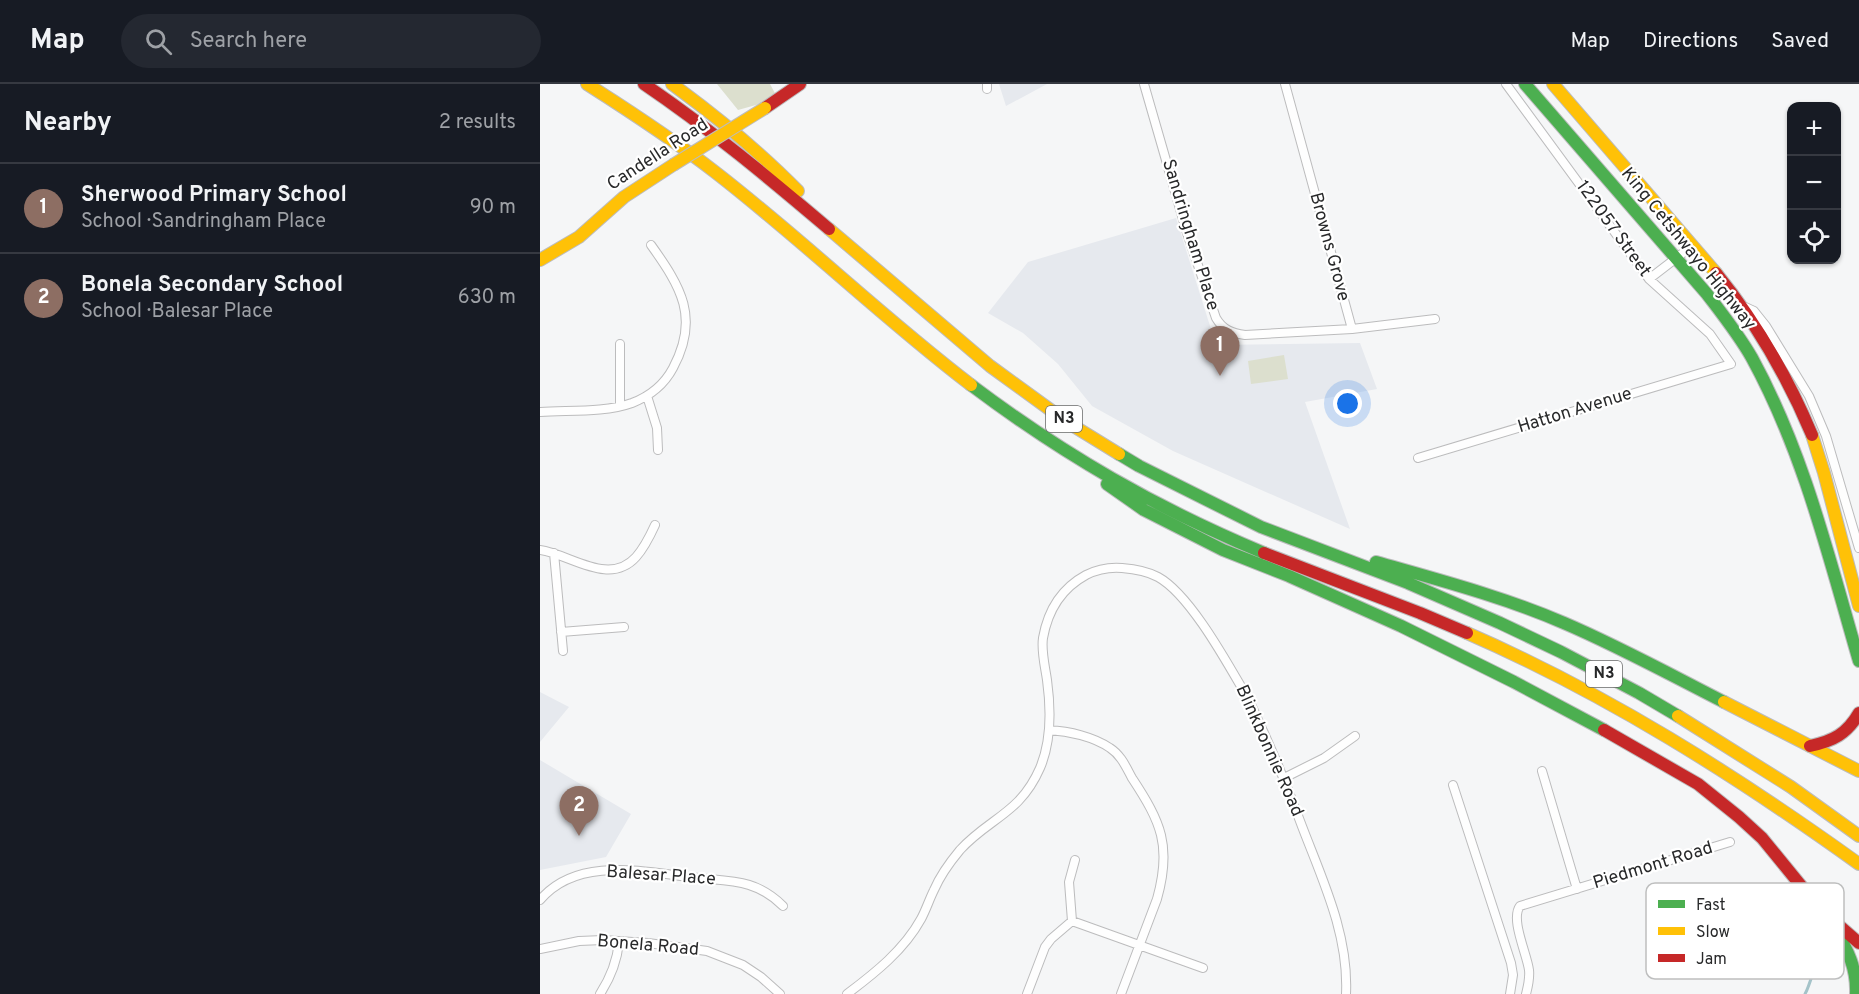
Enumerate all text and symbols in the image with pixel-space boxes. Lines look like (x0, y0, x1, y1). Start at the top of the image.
search box (121, 14, 541, 68)
text: Map (30, 23, 85, 59)
icon: search (142, 25, 175, 58)
text: Search here (190, 28, 307, 55)
text: Map (1570, 28, 1610, 55)
text: Directions (1643, 28, 1738, 55)
text: Saved (1771, 28, 1829, 55)
map controls (1787, 102, 1841, 264)
button: + (1787, 102, 1841, 156)
text: Nearby (24, 107, 112, 140)
text: 2 results (439, 110, 516, 136)
street label: Candella Road (603, 114, 713, 196)
button: − (1787, 156, 1841, 210)
street label: Sandringham Place (1156, 157, 1224, 313)
street label: King Cetshwayo Highway (1615, 163, 1761, 335)
street label: 122057 Street (1570, 176, 1656, 282)
text: Sherwood Primary School (81, 182, 347, 209)
street label: Browns Grove (1303, 190, 1355, 304)
text: 1 (40, 195, 48, 221)
text: 90 m (470, 195, 516, 221)
text: School · Sandringham Place (81, 209, 326, 235)
button: locate (1787, 210, 1841, 264)
text: Bonela Secondary School (81, 272, 343, 299)
text: 2 (37, 285, 50, 311)
text: 630 m (458, 285, 516, 311)
text: School · Balesar Place (81, 299, 273, 325)
pin: 1 (1200, 326, 1240, 376)
street label: Hatton Avenue (1515, 383, 1635, 439)
your location (1333, 389, 1362, 418)
road number: N3 (1046, 406, 1082, 432)
road number: N3 (1586, 661, 1622, 687)
street label: Blinkbonnie Road (1230, 682, 1308, 820)
pin: 2 (560, 786, 598, 836)
street label: Piedmont Road (1590, 837, 1716, 895)
street label: Balesar Place (606, 861, 716, 891)
legend (1646, 883, 1844, 979)
text: Fast (1696, 896, 1726, 916)
text: Slow (1696, 923, 1730, 943)
street label: Bonela Road (596, 930, 700, 962)
text: Jam (1696, 950, 1727, 970)

